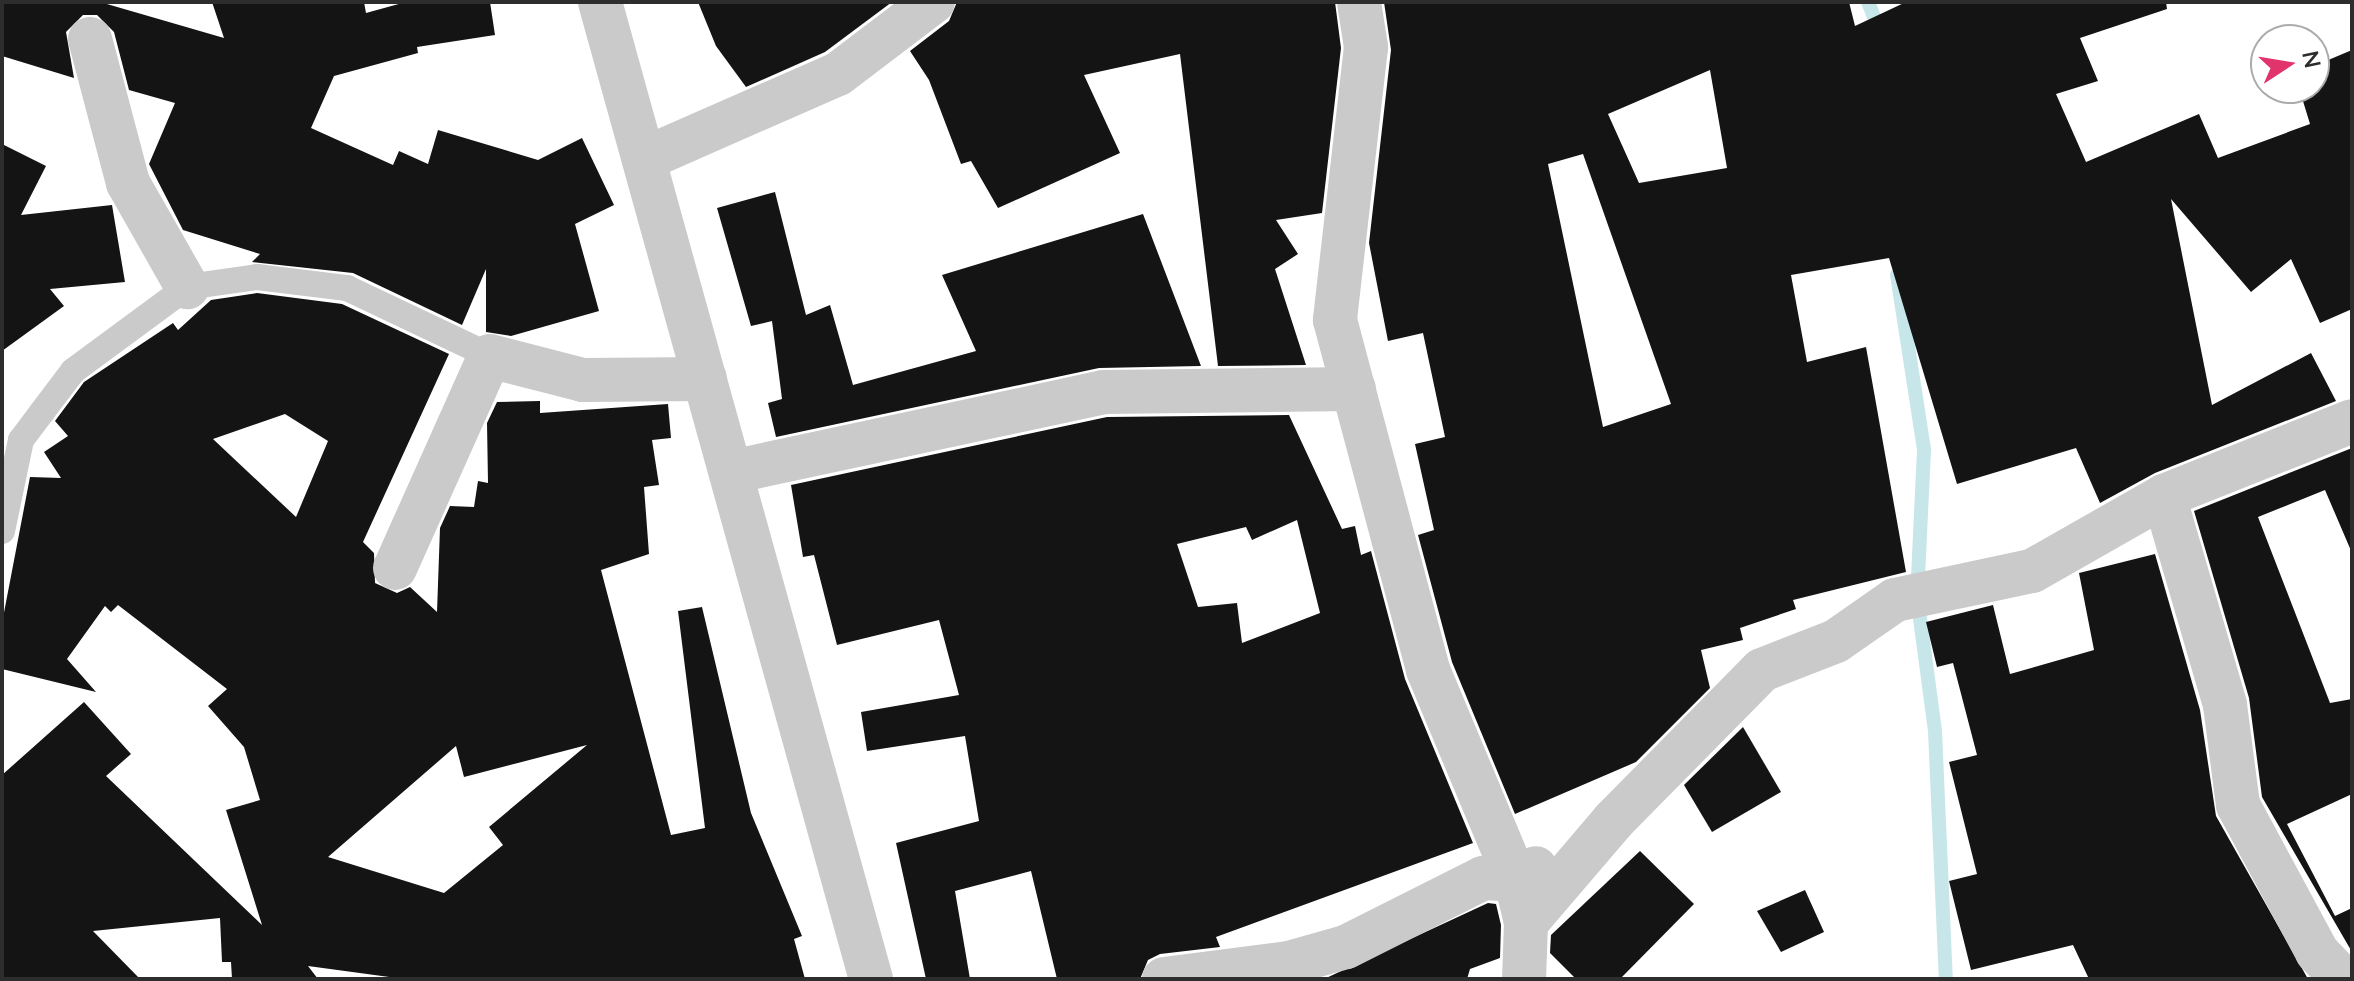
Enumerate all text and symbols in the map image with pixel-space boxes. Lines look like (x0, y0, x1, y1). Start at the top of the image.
north arrow (2250, 24, 2330, 104)
text: N (2297, 48, 2327, 70)

